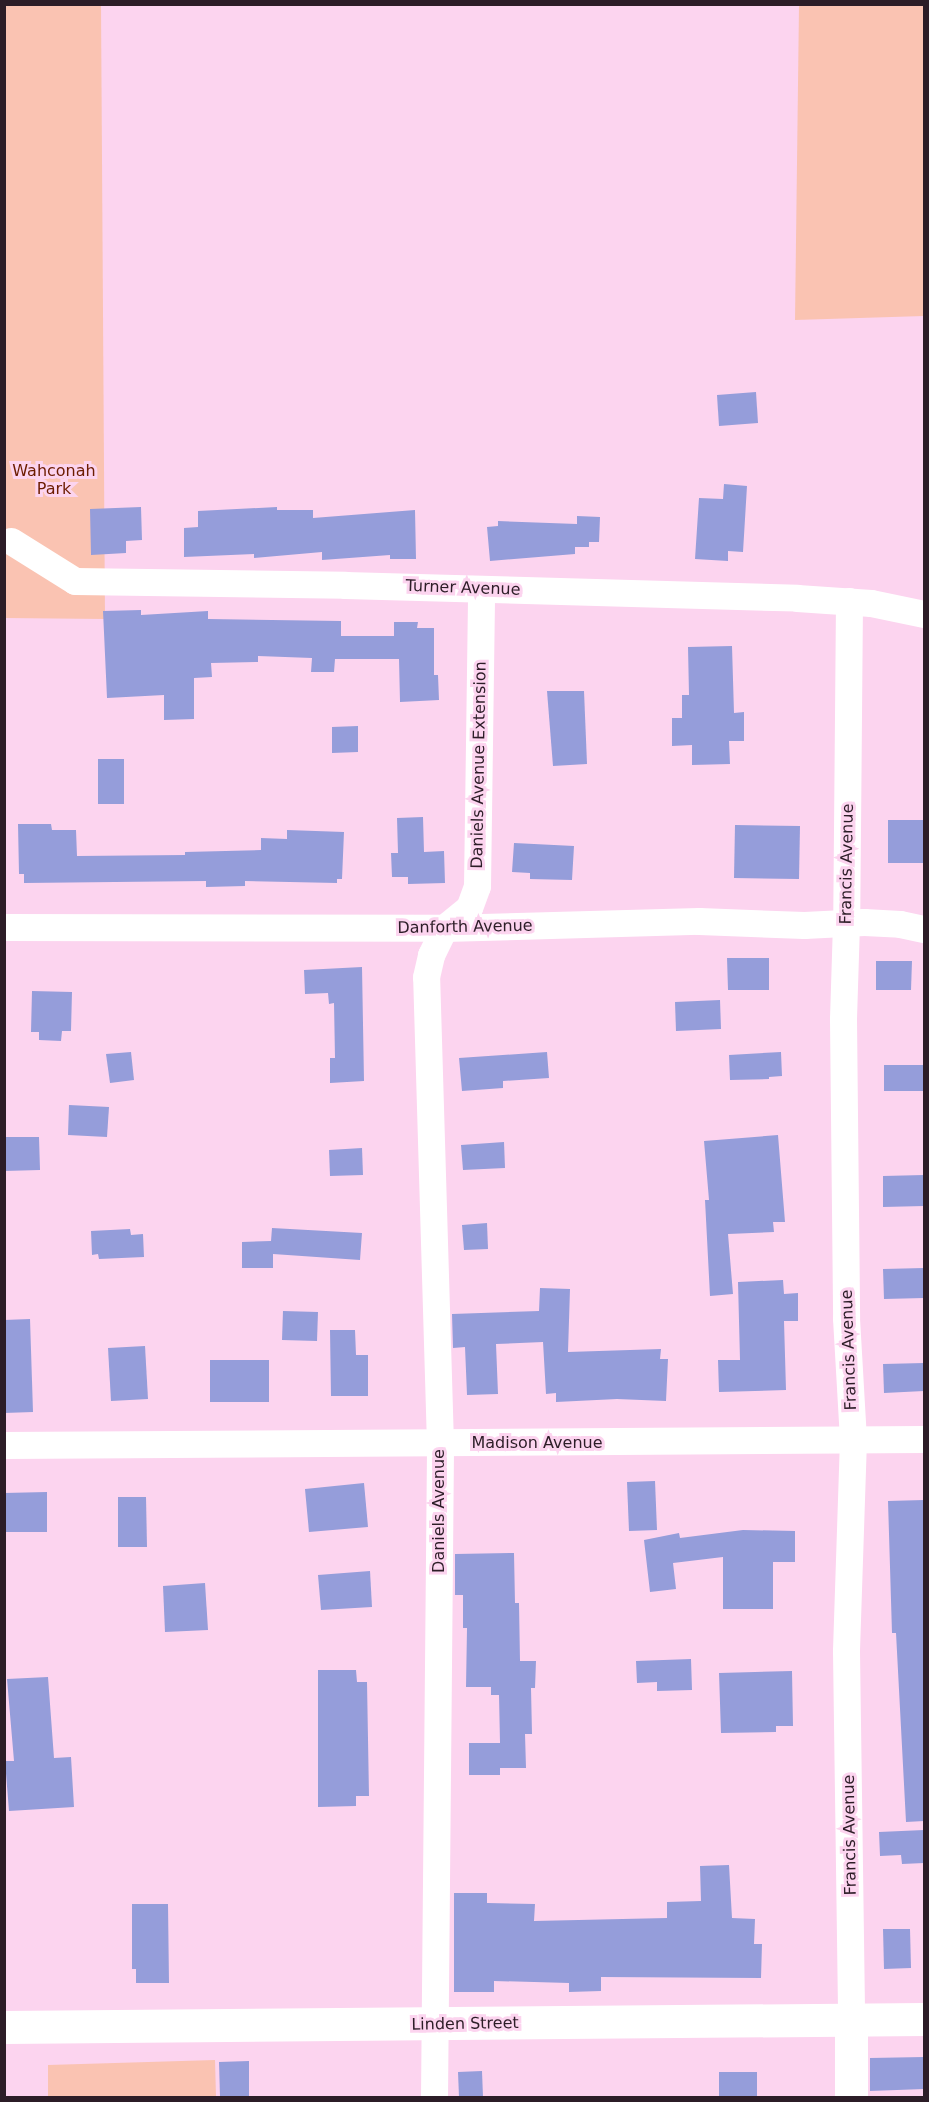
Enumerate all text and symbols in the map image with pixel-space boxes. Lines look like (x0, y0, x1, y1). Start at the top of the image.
park label: Wahconah Park (12, 461, 96, 499)
street label: Turner Avenue (405, 576, 521, 600)
street label: Daniels Avenue Extension (468, 661, 490, 869)
street label: Francis Avenue (836, 804, 858, 924)
street label: Danforth Avenue (397, 916, 533, 938)
street label: Francis Avenue (837, 1289, 861, 1411)
street label: Madison Avenue (471, 1433, 603, 1453)
street label: Daniels Avenue (429, 1449, 449, 1573)
street label: Francis Avenue (839, 1775, 861, 1895)
street label: Linden Street (411, 2013, 519, 2035)

